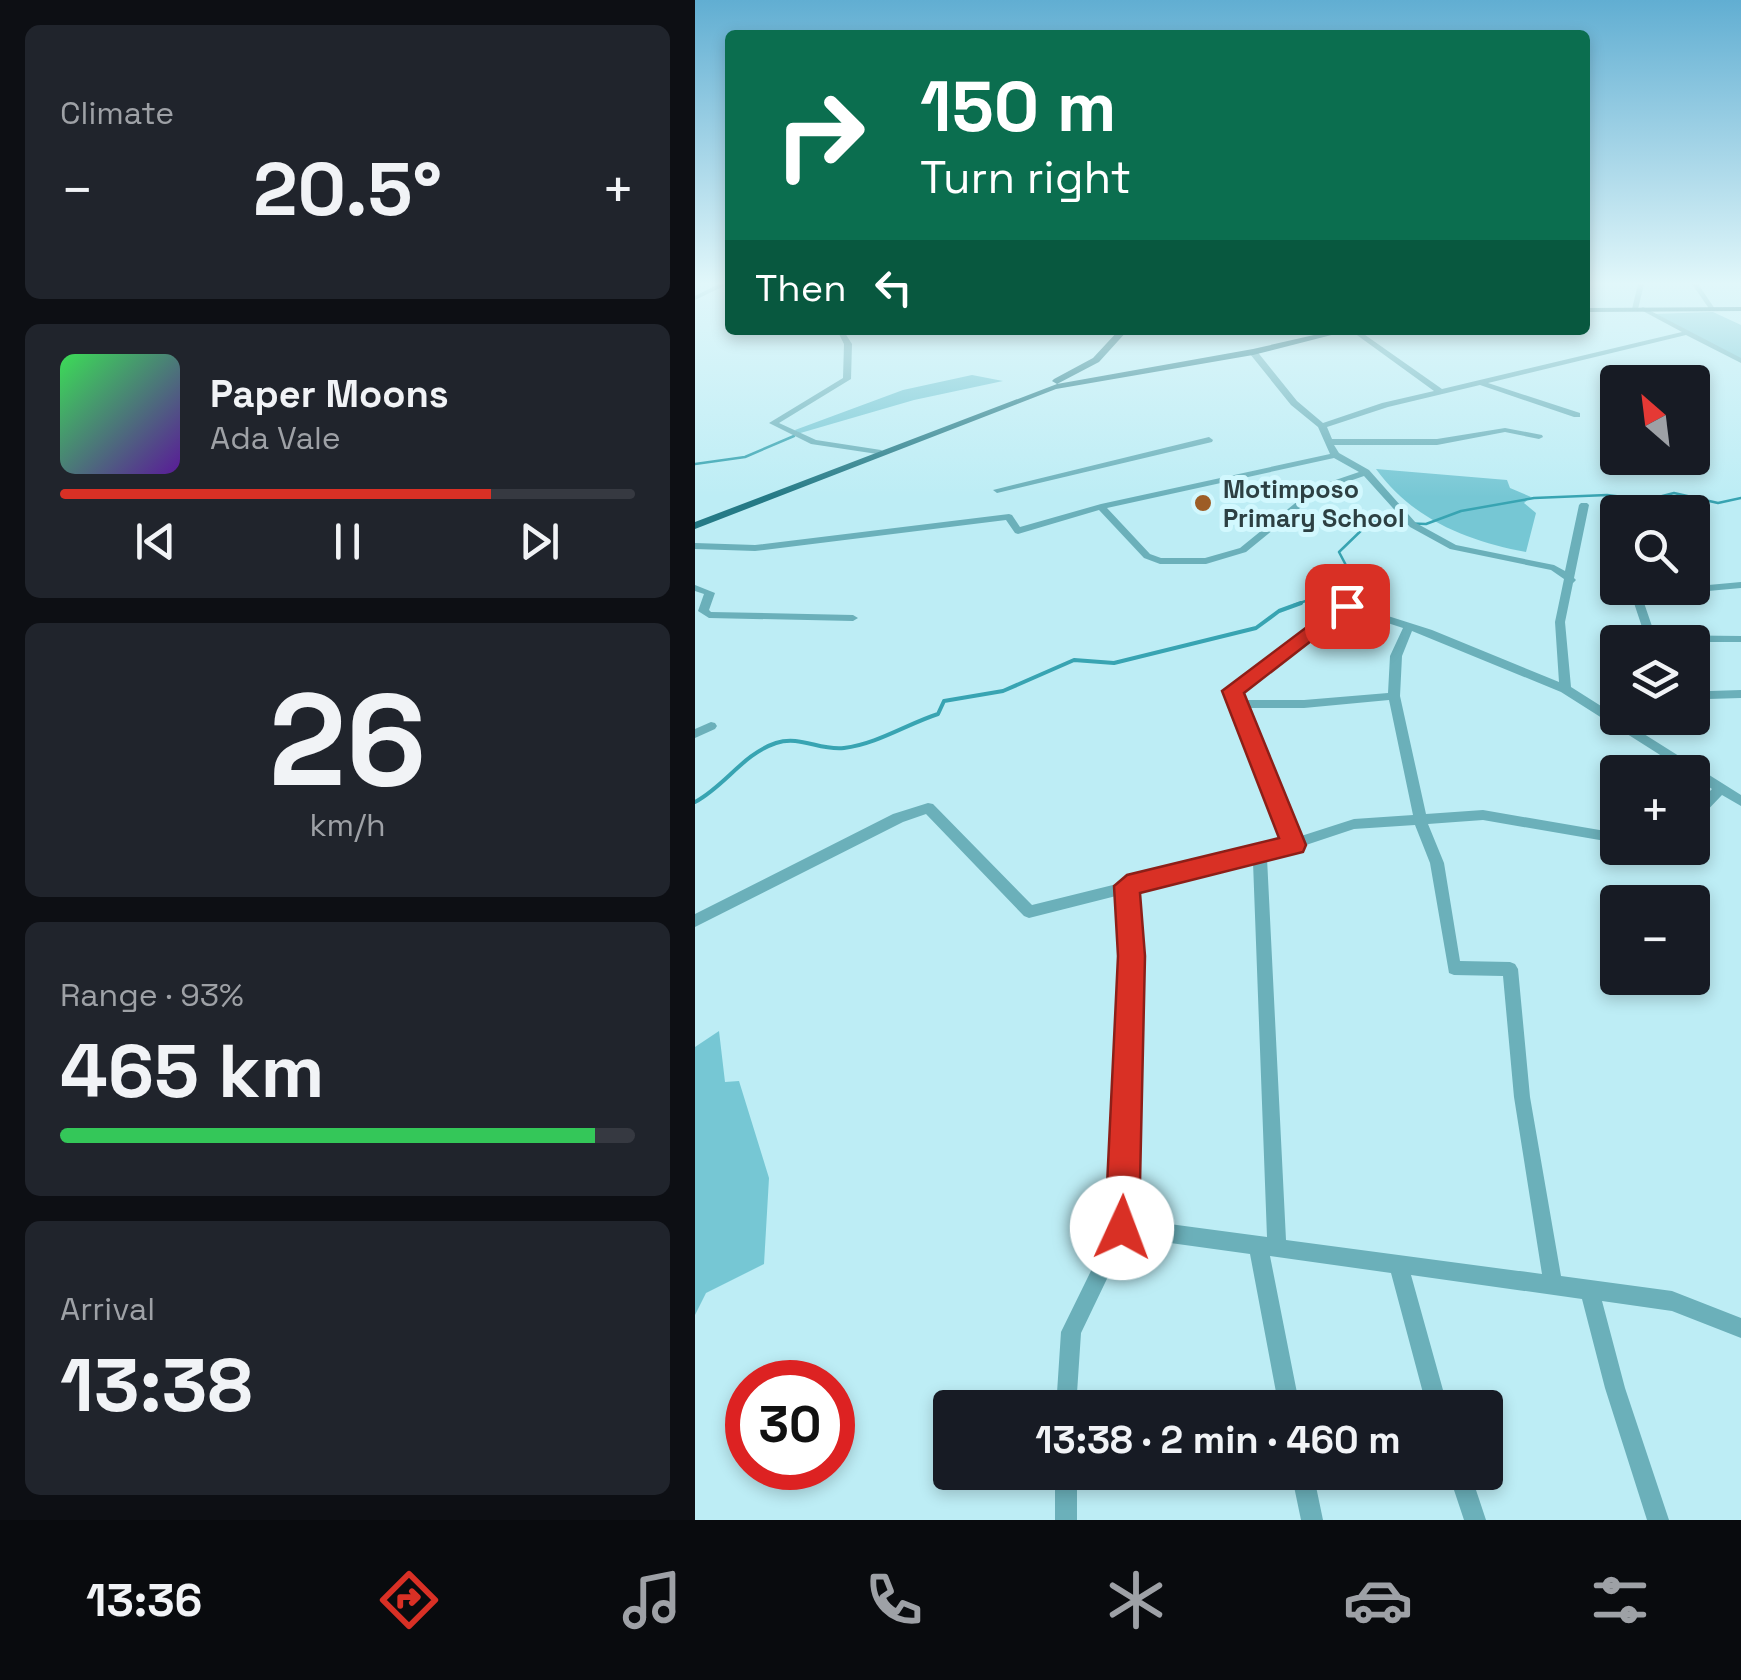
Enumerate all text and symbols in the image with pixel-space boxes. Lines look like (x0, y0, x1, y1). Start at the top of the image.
text: 150 m (920, 62, 1117, 151)
icon: right (755, 70, 885, 200)
text: Climate (60, 93, 174, 133)
text: 20.5° (253, 141, 442, 237)
text: Turn right (920, 149, 1131, 206)
text: − (60, 155, 94, 225)
text: + (601, 155, 635, 225)
icon: left (866, 260, 921, 315)
text: Then (755, 264, 846, 312)
north arrow (1600, 365, 1710, 475)
map controls (1600, 365, 1710, 995)
text: Paper Moons (210, 370, 449, 418)
text: Ada Vale (210, 418, 341, 458)
place label: Motimposo Primary School (1223, 473, 1405, 534)
marker: Motimposo Primary School (1192, 492, 1214, 514)
button: search (1600, 495, 1710, 605)
icon: previous (128, 514, 183, 569)
icon: pause (320, 514, 375, 569)
icon: next (512, 514, 567, 569)
pin (1305, 564, 1390, 649)
icon: arrive (1320, 579, 1375, 634)
button: layers (1600, 625, 1710, 735)
text: 26 (269, 657, 426, 823)
button: + (1600, 755, 1710, 865)
text: km/h (309, 805, 386, 845)
button: − (1600, 885, 1710, 995)
text: Range · 93% (60, 975, 244, 1015)
text: 465 km (60, 1023, 324, 1119)
position arrow (1070, 1176, 1174, 1280)
text: Arrival (60, 1289, 155, 1329)
text: 13:38 (60, 1337, 252, 1433)
speed limit sign: 30 (725, 1360, 855, 1490)
text: 13:38 · 2 min · 460 m (1035, 1416, 1401, 1464)
icon: directions (374, 1565, 444, 1635)
icon: music (617, 1565, 687, 1635)
icon: phone (859, 1565, 929, 1635)
icon: climate (1101, 1565, 1171, 1635)
icon: car (1343, 1565, 1413, 1635)
icon: filters (1585, 1565, 1655, 1635)
text: 13:36 (86, 1572, 202, 1629)

